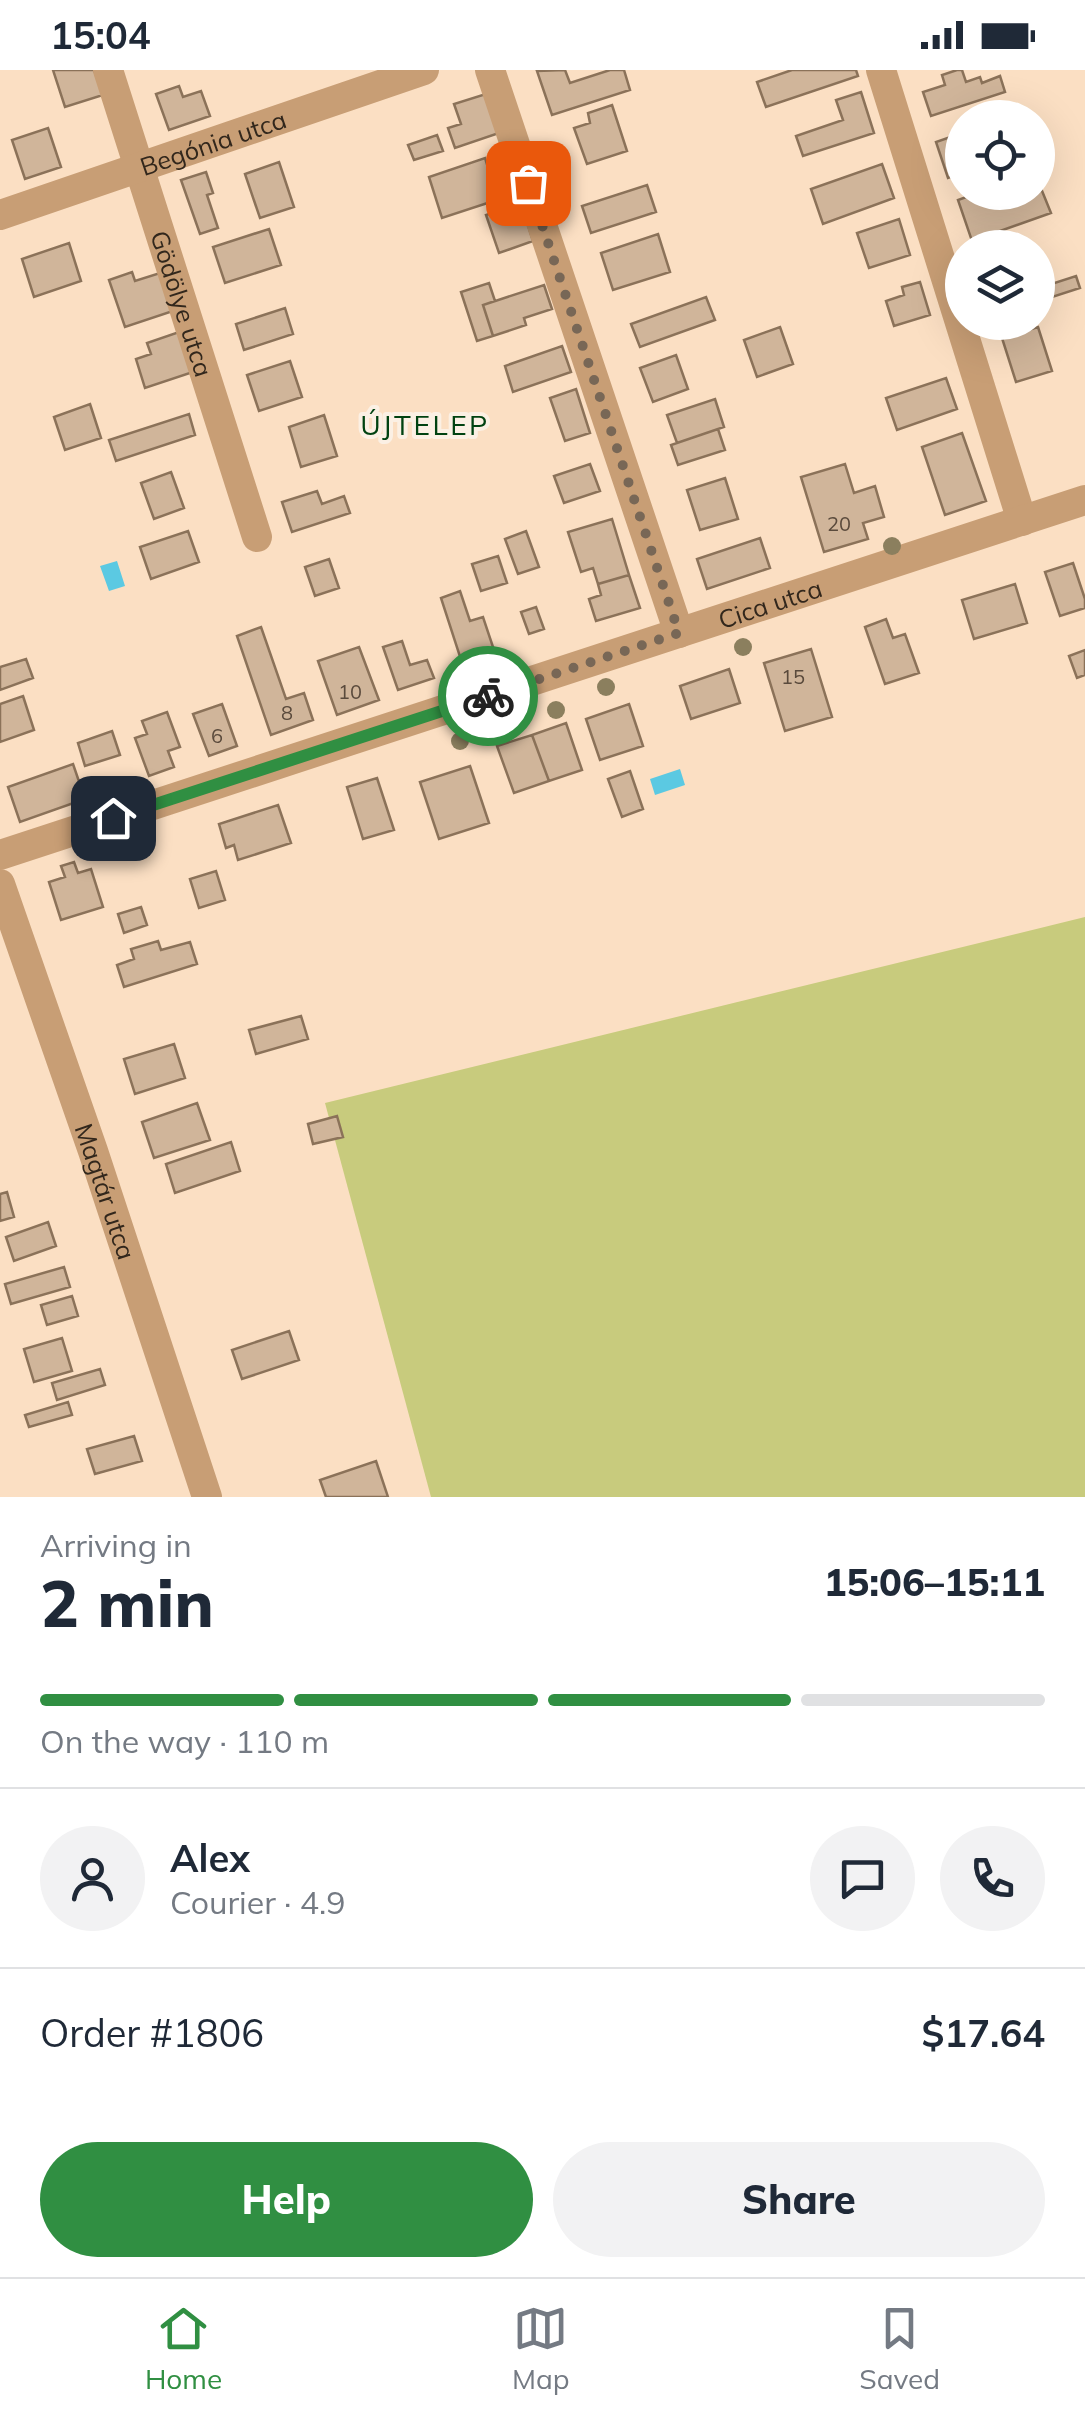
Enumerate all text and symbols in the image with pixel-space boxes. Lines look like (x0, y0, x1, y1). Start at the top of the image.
text: 15:04 (50, 11, 151, 59)
map controls (945, 100, 1055, 340)
button: locate (945, 100, 1055, 210)
street label: Begónia utca (136, 103, 290, 182)
pin (486, 141, 571, 226)
icon: bag (501, 156, 556, 211)
street label: Gödölye utca (145, 227, 220, 380)
button: layers (945, 230, 1055, 340)
district label: ÚJTELEP (360, 407, 490, 442)
house number: 20 (827, 511, 851, 536)
street label: Cica utca (714, 572, 826, 635)
courier (438, 646, 538, 746)
house number: 15 (781, 664, 805, 689)
icon: bike (461, 669, 516, 724)
house number: 10 (338, 679, 362, 704)
house number: 8 (281, 700, 293, 725)
house number: 6 (211, 723, 223, 748)
pin (71, 776, 156, 861)
icon: home (86, 791, 141, 846)
street label: Magtár utca (69, 1119, 143, 1263)
text: Arriving in (40, 1525, 192, 1565)
text: 15:06–15:11 (824, 1558, 1045, 1606)
text: 2 min (40, 1562, 214, 1643)
text: On the way · 110 m (40, 1721, 329, 1761)
button: person (40, 1826, 145, 1931)
button: chat (810, 1826, 915, 1931)
button: phone (940, 1826, 1045, 1931)
text: Alex (170, 1834, 250, 1882)
text: Courier · 4.9 (170, 1882, 346, 1922)
text: Order #1806 (40, 2009, 264, 2057)
text: $17.64 (922, 2009, 1045, 2057)
button: Help (40, 2142, 533, 2257)
button: Share (553, 2142, 1045, 2257)
tab: Home (145, 2301, 222, 2396)
tab: Map (512, 2301, 570, 2396)
tab: Saved (859, 2301, 940, 2396)

